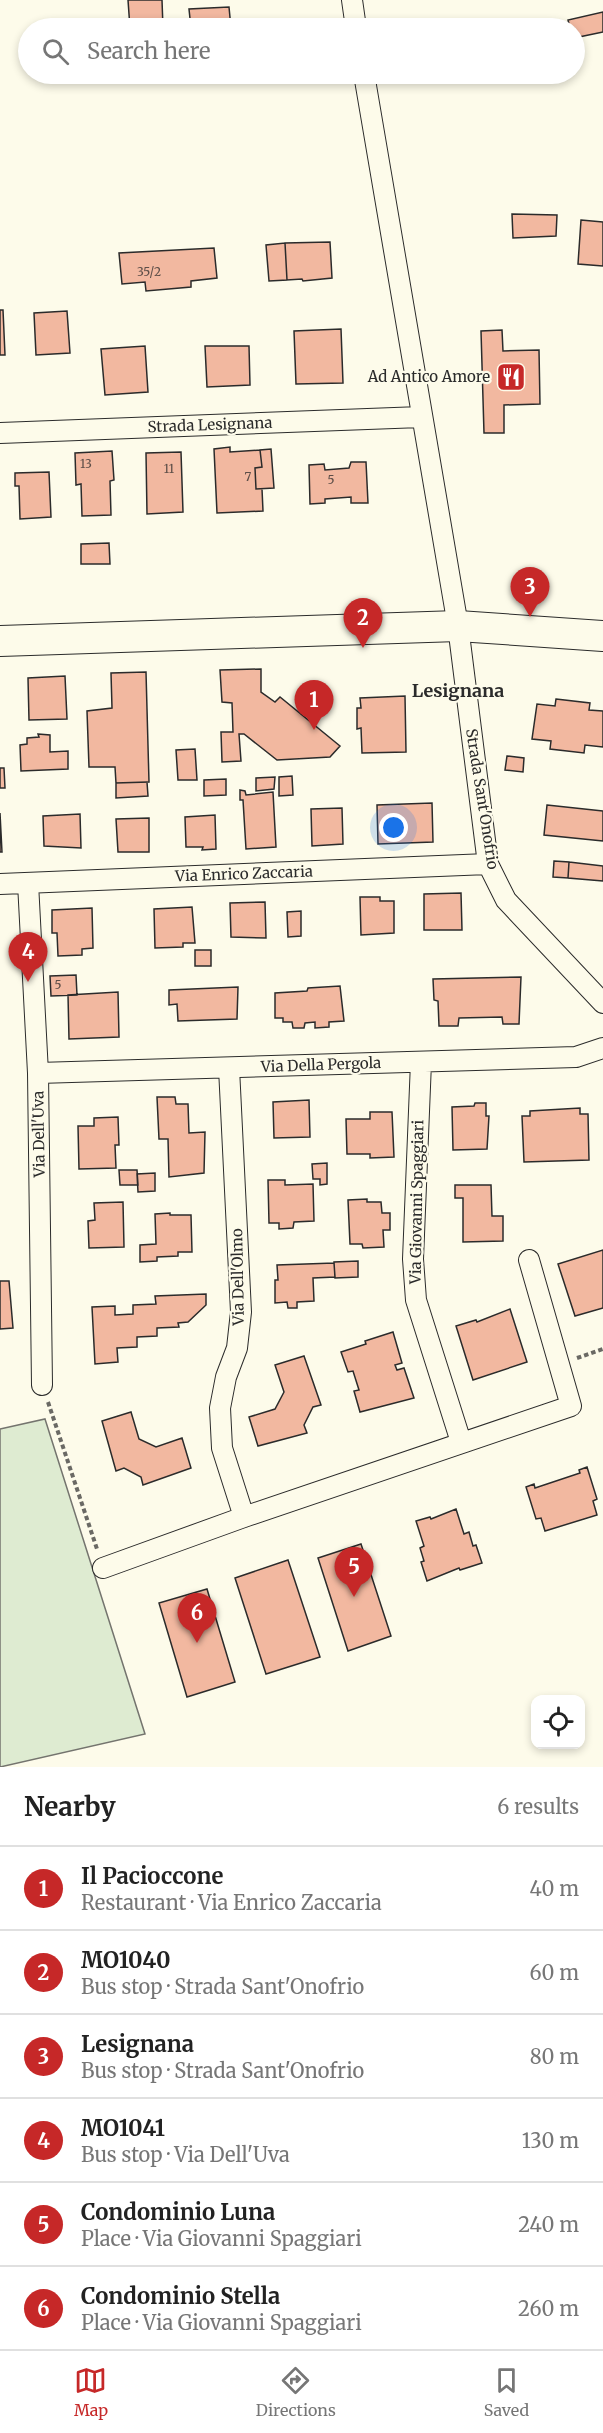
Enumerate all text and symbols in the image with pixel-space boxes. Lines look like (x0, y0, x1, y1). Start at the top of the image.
search box (18, 18, 585, 84)
icon: search (39, 35, 72, 68)
text: Search here (87, 37, 210, 65)
house number: 35/2 (137, 264, 161, 279)
restaurant icon: Ad Antico Amore (495, 361, 527, 393)
place label: Ad Antico Amore (367, 367, 490, 386)
street label: Strada Lesignana (147, 413, 273, 436)
house number: 13 (80, 456, 92, 471)
house number: 11 (164, 461, 175, 476)
house number: 7 (245, 469, 252, 484)
house number: 5 (327, 472, 335, 487)
pin: 3 (510, 568, 550, 617)
pin: 2 (344, 598, 382, 648)
district label: Lesignana (412, 679, 504, 702)
pin: 1 (294, 680, 334, 730)
street label: Strada Sant'Onofrio (462, 727, 503, 871)
your location (379, 813, 408, 842)
street label: Via Enrico Zaccaria (174, 862, 313, 885)
pin: 4 (9, 932, 48, 982)
house number: 5 (54, 977, 62, 992)
street label: Via Della Pergola (259, 1053, 382, 1076)
street label: Via Dell'Uva (28, 1091, 49, 1178)
street label: Via Giovanni Spaggiari (406, 1120, 427, 1285)
street label: Via Dell'Olmo (227, 1228, 248, 1327)
pin: 5 (334, 1548, 374, 1597)
pin: 6 (178, 1594, 216, 1643)
map controls (531, 1695, 585, 1749)
button: locate (531, 1695, 585, 1749)
text: Nearby (24, 1790, 116, 1823)
text: 6 results (497, 1794, 579, 1819)
text: Il Pacioccone (81, 1862, 223, 1890)
text: 1 (39, 1876, 48, 1901)
text: 40 m (529, 1876, 579, 1901)
text: Restaurant · Via Enrico Zaccaria (81, 1890, 382, 1915)
text: MO1040 (81, 1946, 171, 1974)
text: 2 (38, 1960, 49, 1985)
text: 60 m (529, 1960, 579, 1985)
text: Bus stop · Strada Sant'Onofrio (81, 1974, 364, 1999)
text: Lesignana (81, 2030, 194, 2058)
text: 3 (38, 2044, 49, 2069)
text: 80 m (530, 2044, 579, 2069)
text: Bus stop · Strada Sant'Onofrio (81, 2058, 364, 2083)
text: MO1041 (81, 2114, 165, 2142)
text: 4 (37, 2128, 50, 2153)
text: 130 m (522, 2128, 579, 2153)
text: Bus stop · Via Dell'Uva (81, 2142, 290, 2167)
text: Condominio Luna (81, 2198, 275, 2226)
text: 5 (38, 2212, 49, 2237)
text: 240 m (518, 2212, 579, 2237)
text: Place · Via Giovanni Spaggiari (81, 2226, 362, 2251)
text: Condominio Stella (81, 2282, 280, 2310)
text: 6 (37, 2296, 50, 2321)
text: 260 m (518, 2296, 579, 2321)
text: Place · Via Giovanni Spaggiari (81, 2310, 362, 2335)
tab: Map (74, 2364, 108, 2420)
tab: Directions (256, 2364, 336, 2420)
tab: Saved (484, 2364, 529, 2420)

